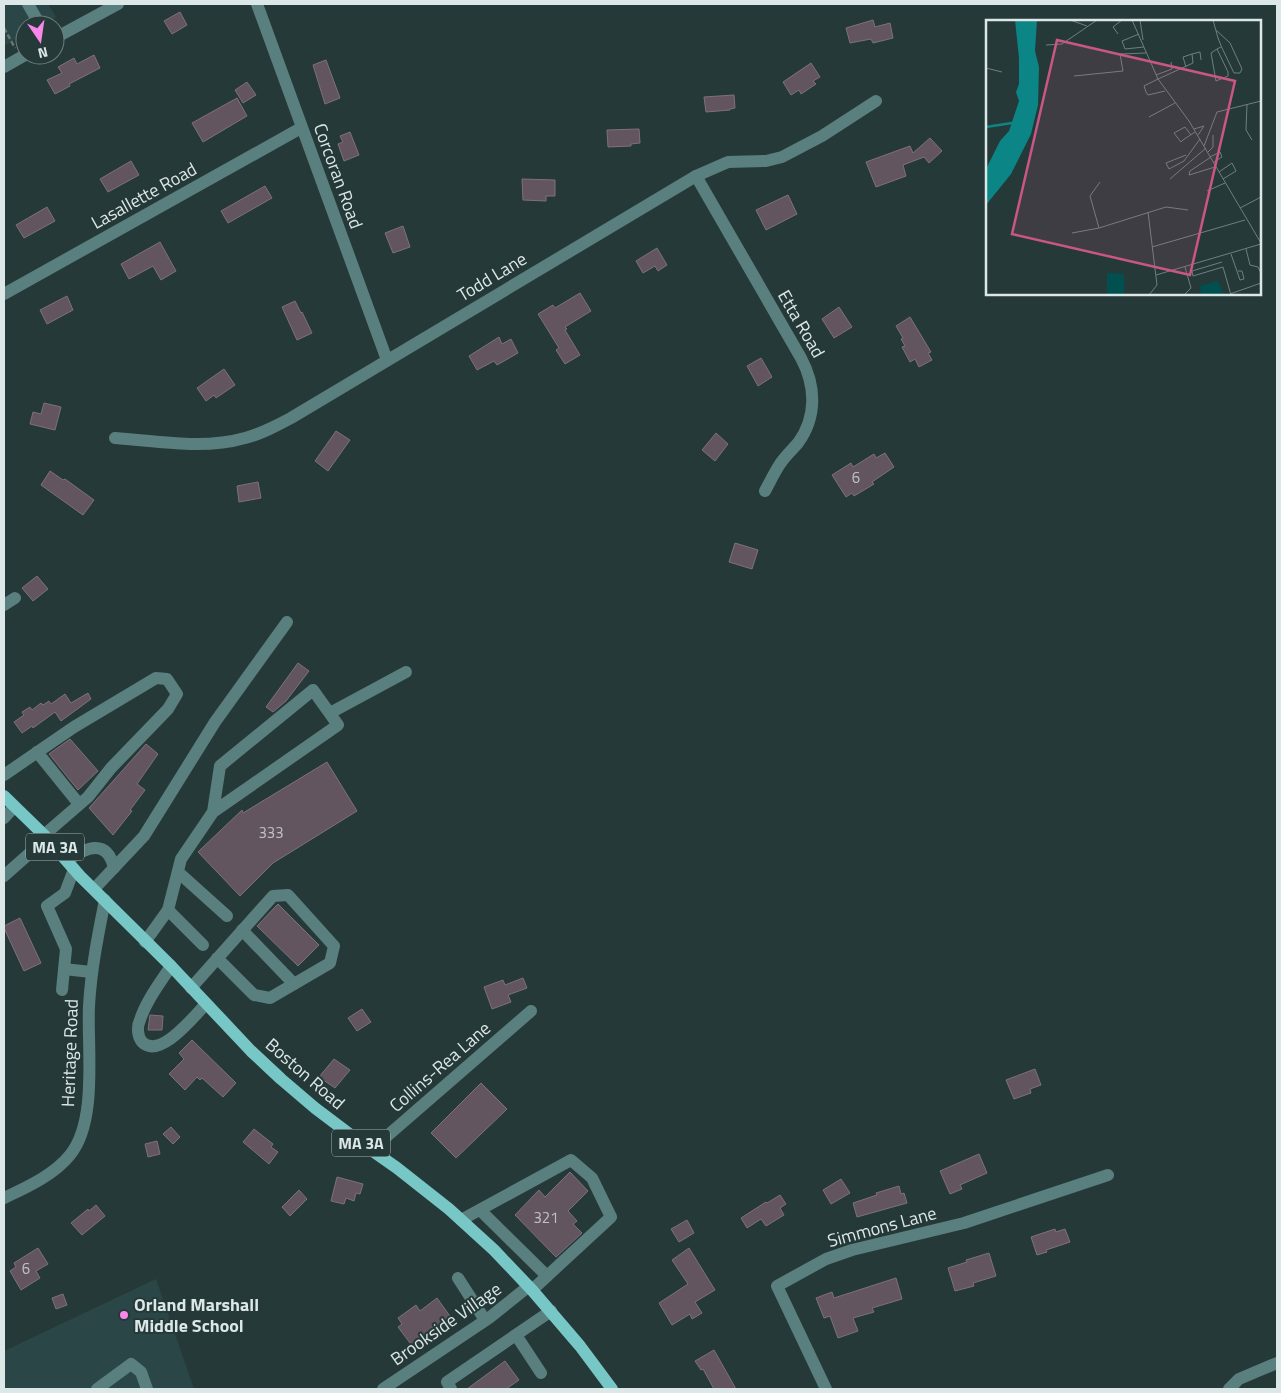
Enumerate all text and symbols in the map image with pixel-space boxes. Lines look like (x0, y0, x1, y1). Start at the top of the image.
north arrow (15, 15, 65, 65)
inset map (986, 20, 1261, 295)
text: N (36, 42, 50, 64)
street label: Corcoran Road (307, 119, 370, 232)
street label: Lasallette Road (86, 155, 201, 236)
street label: Todd Lane (452, 245, 532, 308)
street label: Etta Road (771, 285, 832, 363)
house number: 6 (852, 466, 860, 489)
house number: 333 (258, 821, 284, 844)
road number: MA 3A (26, 834, 84, 860)
street label: Heritage Road (54, 999, 85, 1107)
street label: Collins-Rea Lane (383, 1015, 496, 1118)
street label: Boston Road (260, 1031, 351, 1116)
road number: MA 3A (332, 1130, 390, 1156)
street label: Simmons Lane (824, 1199, 939, 1254)
house number: 321 (533, 1206, 559, 1229)
house number: 6 (22, 1257, 30, 1280)
street label: Brookside Village (385, 1275, 507, 1372)
place label: Orland Marshall Middle School (134, 1291, 259, 1339)
marker: Orland Marshall Middle School (118, 1309, 130, 1321)

